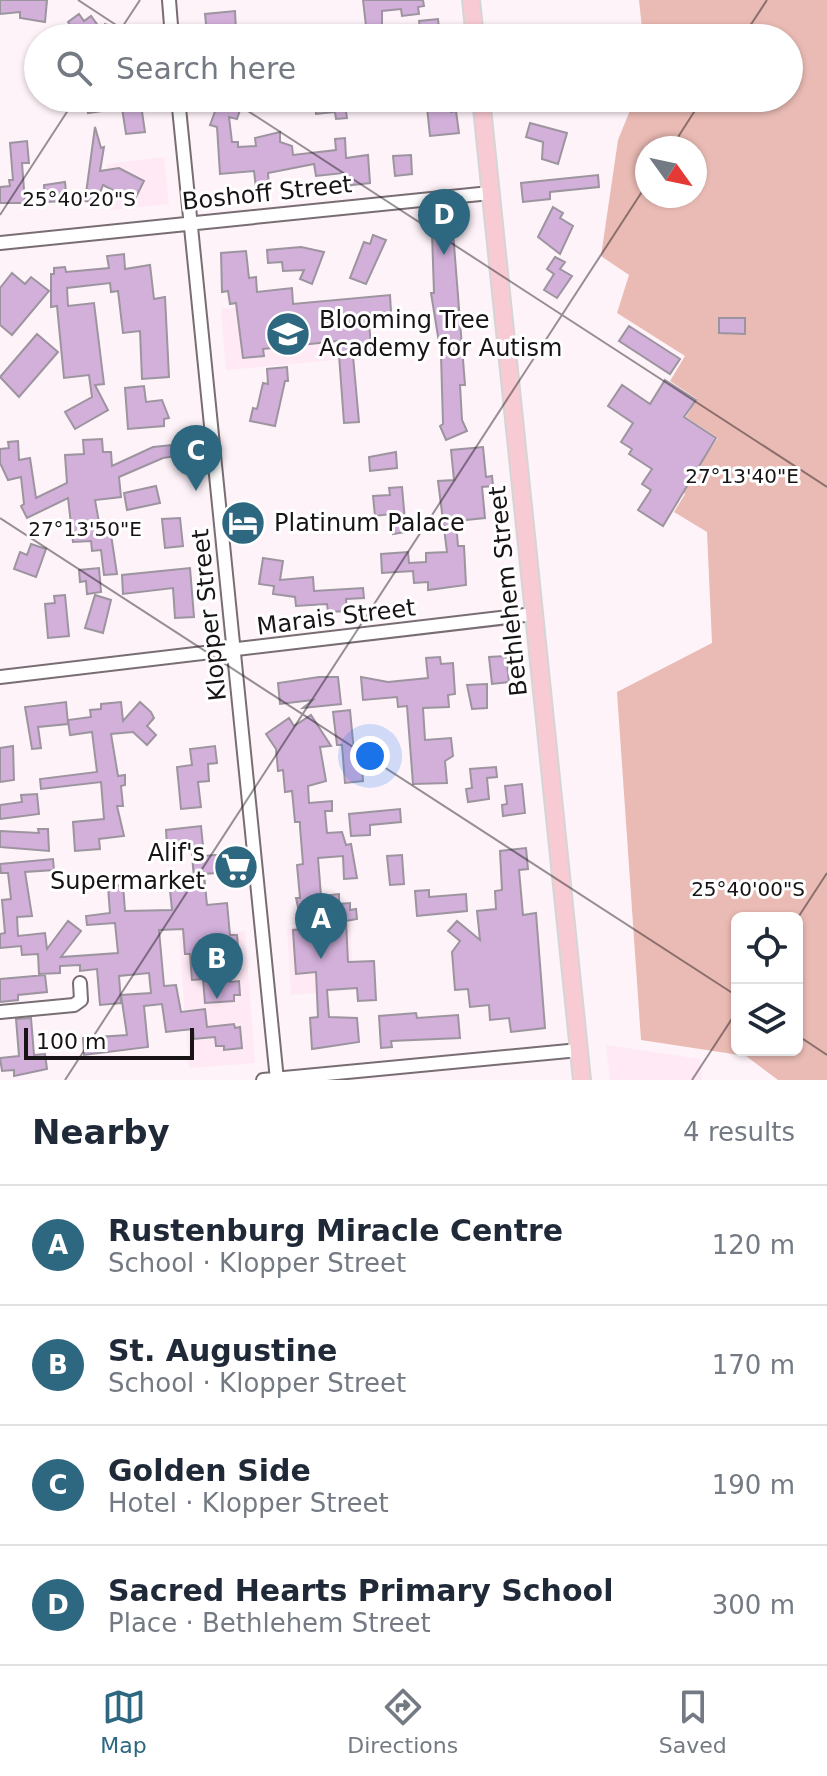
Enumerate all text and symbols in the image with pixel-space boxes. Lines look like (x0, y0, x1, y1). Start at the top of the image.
search box (24, 24, 803, 112)
icon: search (52, 46, 96, 90)
text: Search here (116, 51, 296, 86)
north arrow (635, 136, 707, 208)
street label: Boshoff Street (181, 170, 353, 216)
text: 25°40'20"S (22, 187, 136, 211)
pin: D (418, 189, 470, 255)
place label: Blooming Tree Academy for Autism (319, 306, 562, 362)
school or university icon: Blooming Tree Academy for Autism (264, 310, 312, 358)
pin: C (170, 425, 222, 491)
text: 27°13'40"E (685, 464, 799, 488)
street label: Bethlehem Street (483, 485, 533, 697)
hotel icon: Platinum Palace (219, 499, 267, 547)
place label: Platinum Palace (274, 509, 465, 537)
text: 27°13'50"E (28, 517, 142, 541)
street label: Klopper Street (186, 528, 232, 702)
street label: Marais Street (255, 593, 417, 641)
your location (350, 736, 390, 776)
place label: Alif's Supermarket (50, 839, 205, 895)
supermarket icon: Alif's Supermarket (212, 843, 260, 891)
text: 25°40'00"S (691, 877, 805, 901)
pin: A (295, 893, 347, 959)
map controls (731, 912, 803, 1056)
button: locate (731, 912, 803, 984)
pin: B (191, 933, 243, 999)
button: layers (731, 984, 803, 1056)
scale bar (24, 1024, 194, 1060)
text: 100 m (36, 1029, 106, 1054)
text: Nearby (32, 1112, 170, 1152)
text: 4 results (683, 1117, 795, 1147)
text: Rustenburg Miracle Centre (108, 1213, 563, 1248)
text: A (48, 1230, 68, 1260)
text: 120 m (712, 1230, 795, 1260)
text: School · Klopper Street (108, 1248, 406, 1278)
text: St. Augustine (108, 1333, 337, 1368)
text: B (48, 1350, 68, 1380)
text: 170 m (712, 1350, 795, 1380)
text: School · Klopper Street (108, 1368, 406, 1398)
text: Golden Side (108, 1453, 311, 1488)
text: C (48, 1470, 68, 1500)
text: 190 m (712, 1470, 795, 1500)
text: Hotel · Klopper Street (108, 1488, 389, 1518)
text: Sacred Hearts Primary School (108, 1573, 613, 1608)
text: D (47, 1590, 69, 1620)
text: 300 m (712, 1590, 795, 1620)
text: Place · Bethlehem Street (108, 1608, 431, 1638)
tab: Map (100, 1685, 147, 1758)
tab: Directions (347, 1685, 458, 1758)
tab: Saved (659, 1685, 727, 1758)

